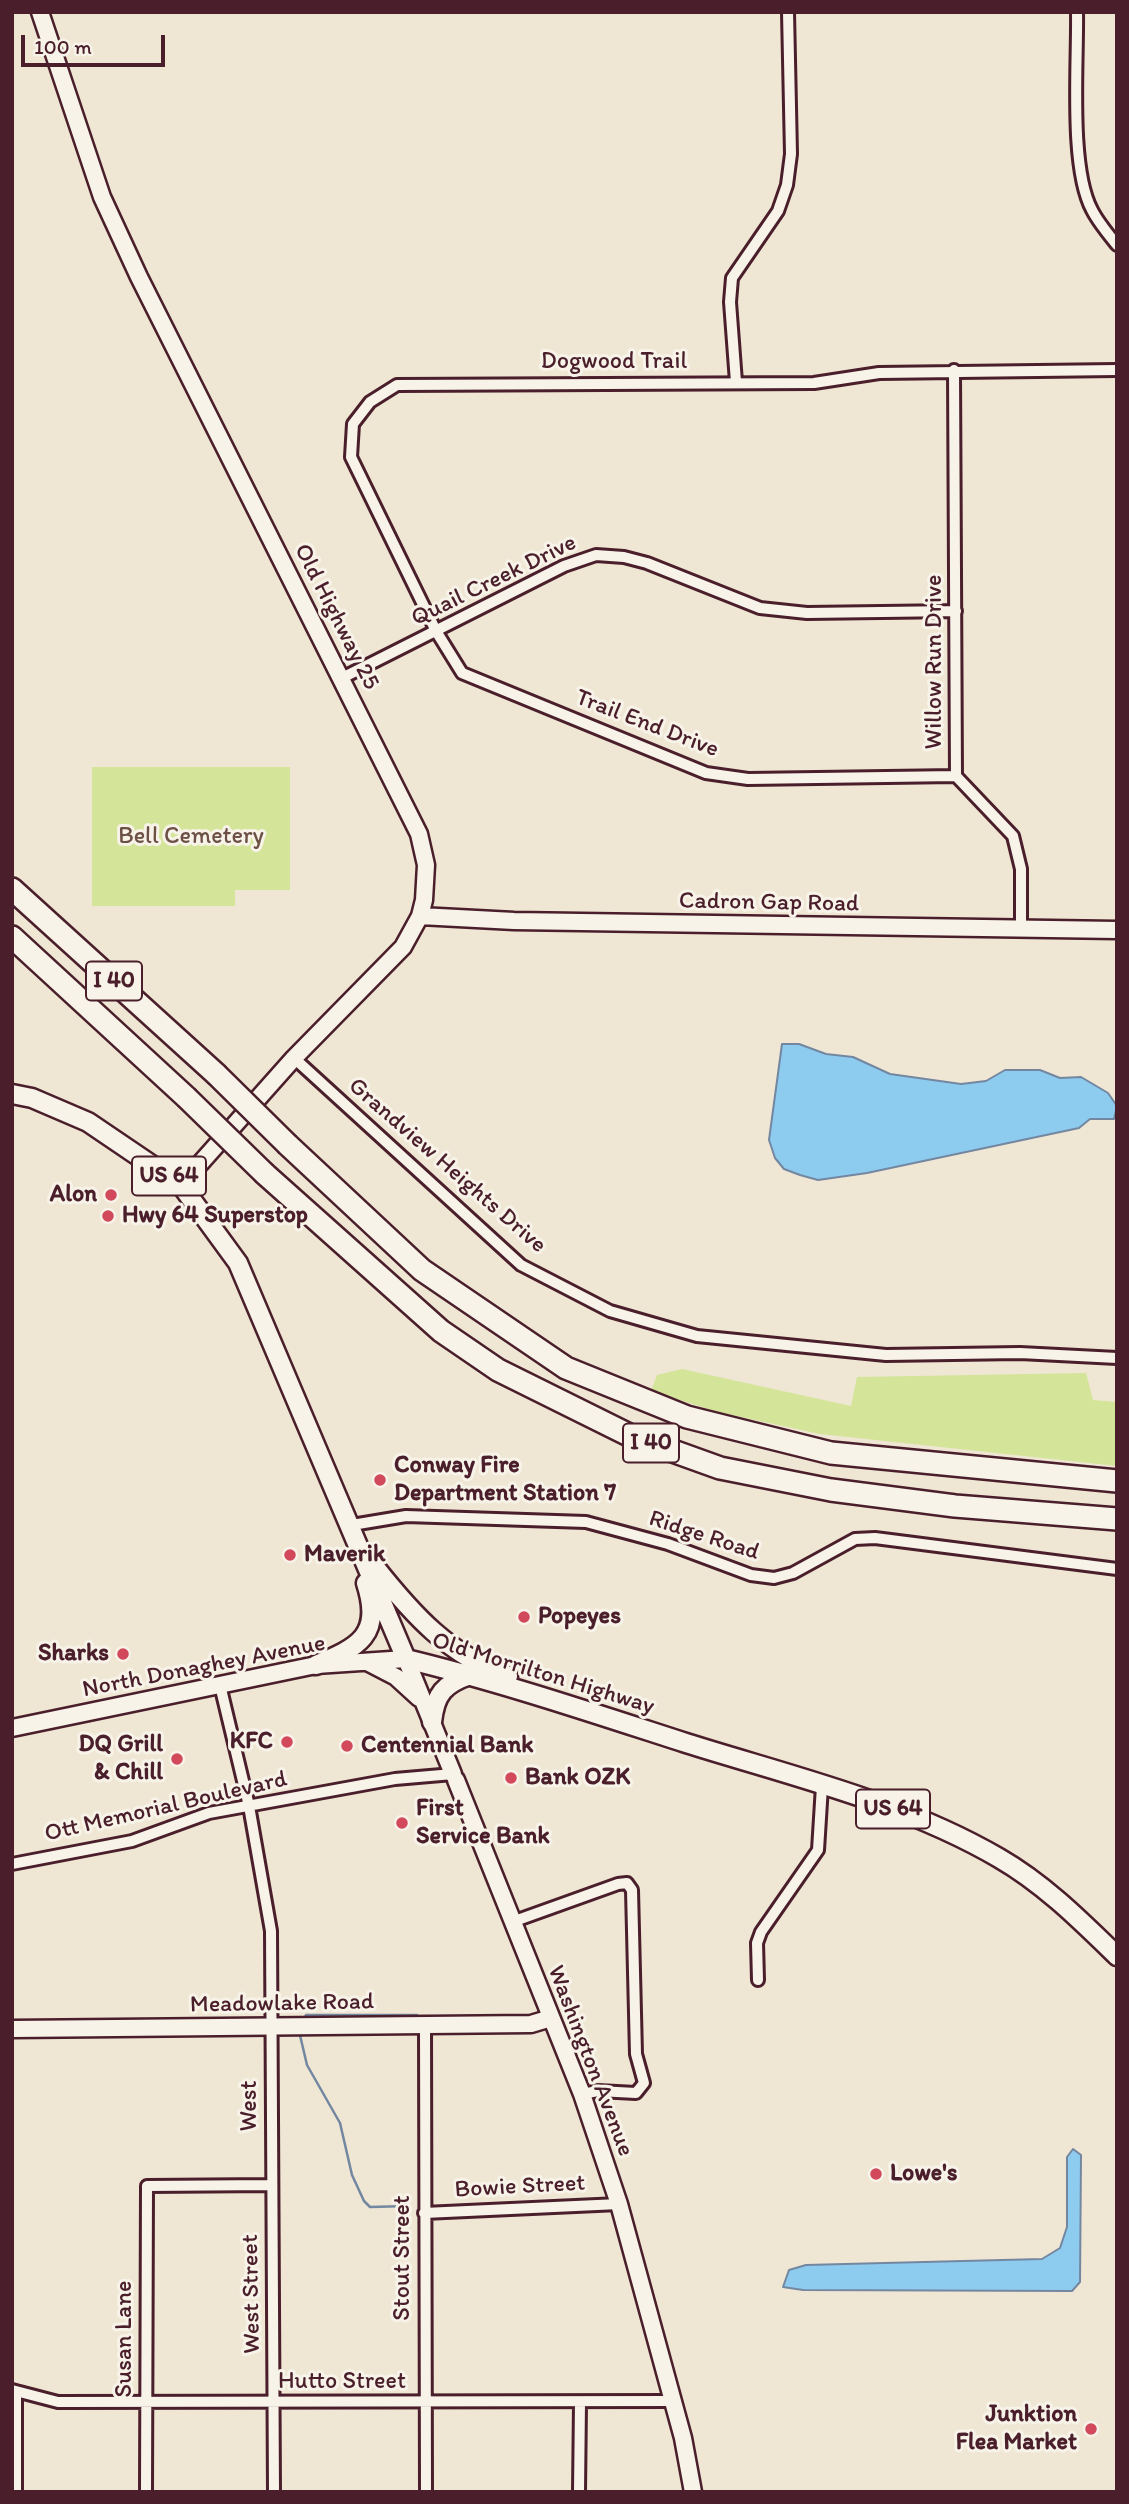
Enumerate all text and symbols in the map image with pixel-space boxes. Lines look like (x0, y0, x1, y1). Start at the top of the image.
scale bar (24, 21, 168, 65)
text: 100 m (34, 34, 92, 59)
street label: Dogwood Trail (541, 348, 687, 376)
street label: Quail Creek Drive (407, 529, 581, 633)
street label: Old Highway 25 (287, 539, 385, 695)
street label: Willow Run Drive (921, 575, 949, 749)
street label: Trail End Drive (571, 683, 723, 765)
park label: Bell Cemetery (118, 823, 264, 851)
street label: Cadron Gap Road (679, 887, 859, 919)
road number: I 40 (86, 962, 142, 1000)
street label: Grandview Heights Drive (342, 1072, 552, 1260)
road number: US 64 (132, 1156, 206, 1196)
place label: Alon (50, 1181, 97, 1209)
marker: Alon (103, 1187, 119, 1203)
place label: Hwy 64 Superstop (122, 1202, 308, 1230)
marker: Hwy 64 Superstop (100, 1208, 116, 1224)
road number: I 40 (623, 1424, 679, 1462)
place label: Conway Fire Department Station 7 (394, 1452, 616, 1508)
marker: Conway Fire Department Station 7 (372, 1472, 388, 1488)
street label: Ridge Road (645, 1505, 763, 1567)
place label: Maverik (304, 1541, 385, 1569)
marker: Maverik (282, 1547, 298, 1563)
place label: Popeyes (538, 1603, 621, 1631)
marker: Popeyes (516, 1609, 532, 1625)
street label: Old Morrilton Highway (428, 1626, 658, 1722)
street label: North Donaghey Avenue (80, 1629, 328, 1705)
place label: Sharks (38, 1640, 109, 1668)
marker: Sharks (115, 1646, 131, 1662)
place label: KFC (230, 1728, 273, 1756)
place label: DQ Grill & Chill (79, 1731, 163, 1787)
place label: Centennial Bank (361, 1732, 534, 1760)
marker: KFC (279, 1734, 295, 1750)
marker: Centennial Bank (339, 1738, 355, 1754)
marker: DQ Grill & Chill (169, 1751, 185, 1767)
place label: Bank OZK (525, 1764, 630, 1792)
street label: Ott Memorial Boulevard (42, 1765, 290, 1849)
marker: Bank OZK (503, 1770, 519, 1786)
road number: US 64 (856, 1790, 930, 1828)
place label: First Service Bank (416, 1795, 550, 1851)
marker: First Service Bank (394, 1815, 410, 1831)
street label: Washington Avenue (540, 1961, 640, 2161)
street label: Meadowlake Road (190, 1988, 374, 2020)
street label: West (236, 2081, 264, 2131)
place label: Lowe's (890, 2160, 957, 2188)
marker: Lowe's (868, 2166, 884, 2182)
street label: Bowie Street (454, 2169, 586, 2205)
street label: Stout Street (389, 2195, 417, 2321)
street label: West Street (237, 2234, 267, 2354)
street label: Susan Lane (111, 2280, 139, 2398)
street label: Hutto Street (278, 2368, 406, 2396)
place label: Junktion Flea Market (956, 2401, 1077, 2457)
marker: Junktion Flea Market (1083, 2421, 1099, 2437)

